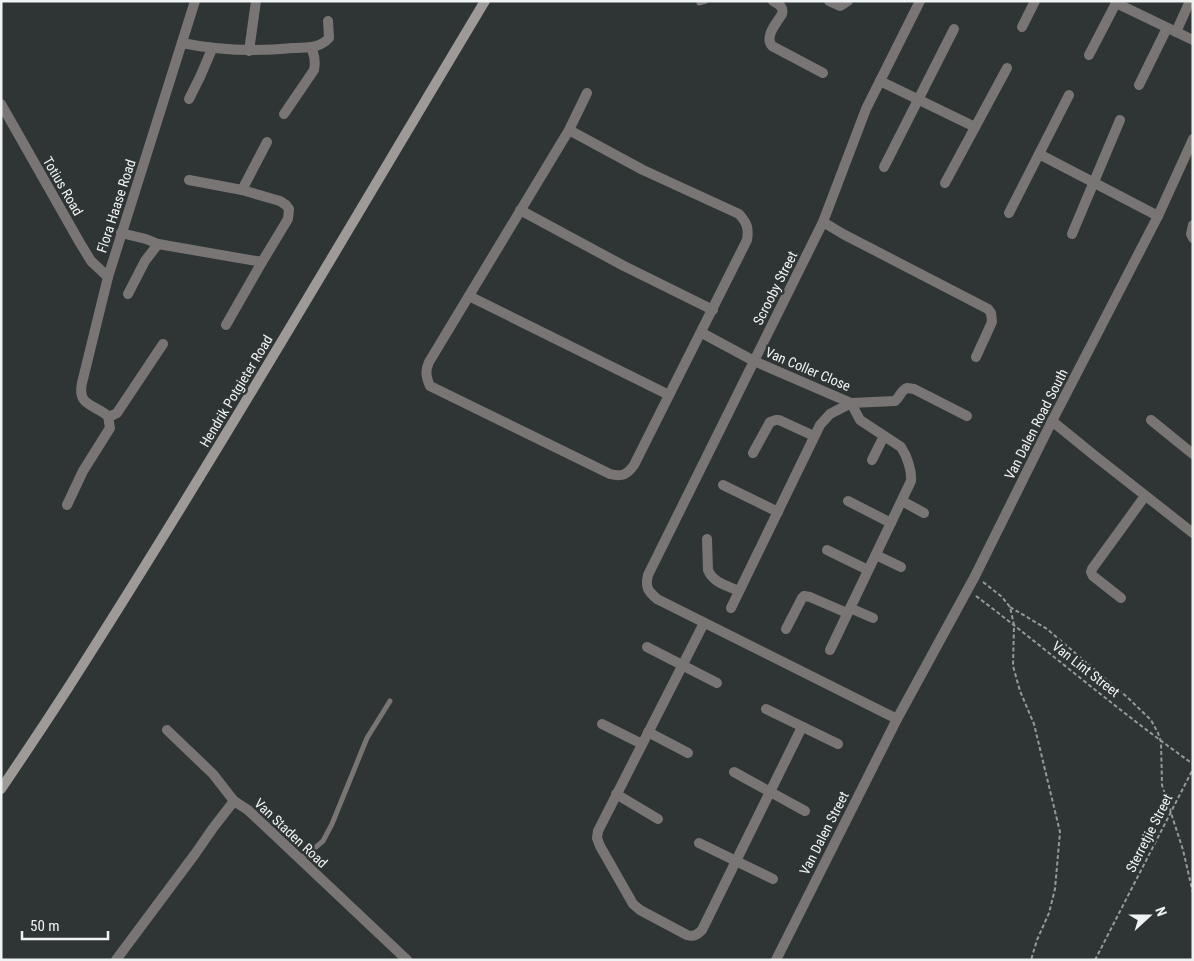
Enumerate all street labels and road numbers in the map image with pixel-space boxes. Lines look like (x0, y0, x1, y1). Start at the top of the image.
street label: Totius Road (40, 154, 86, 218)
street label: Flora Haase Road (93, 157, 139, 255)
street label: Scrooby Street (750, 248, 800, 328)
street label: Hendrik Potgieter Road (196, 332, 276, 450)
street label: Van Coller Close (763, 344, 853, 394)
street label: Van Dalen Road South (1001, 366, 1071, 482)
street label: Van Lint Street (1049, 638, 1123, 700)
street label: Van Dalen Street (796, 789, 852, 877)
street label: Sterretjie Street (1122, 791, 1176, 875)
street label: Van Staden Road (251, 795, 331, 871)

